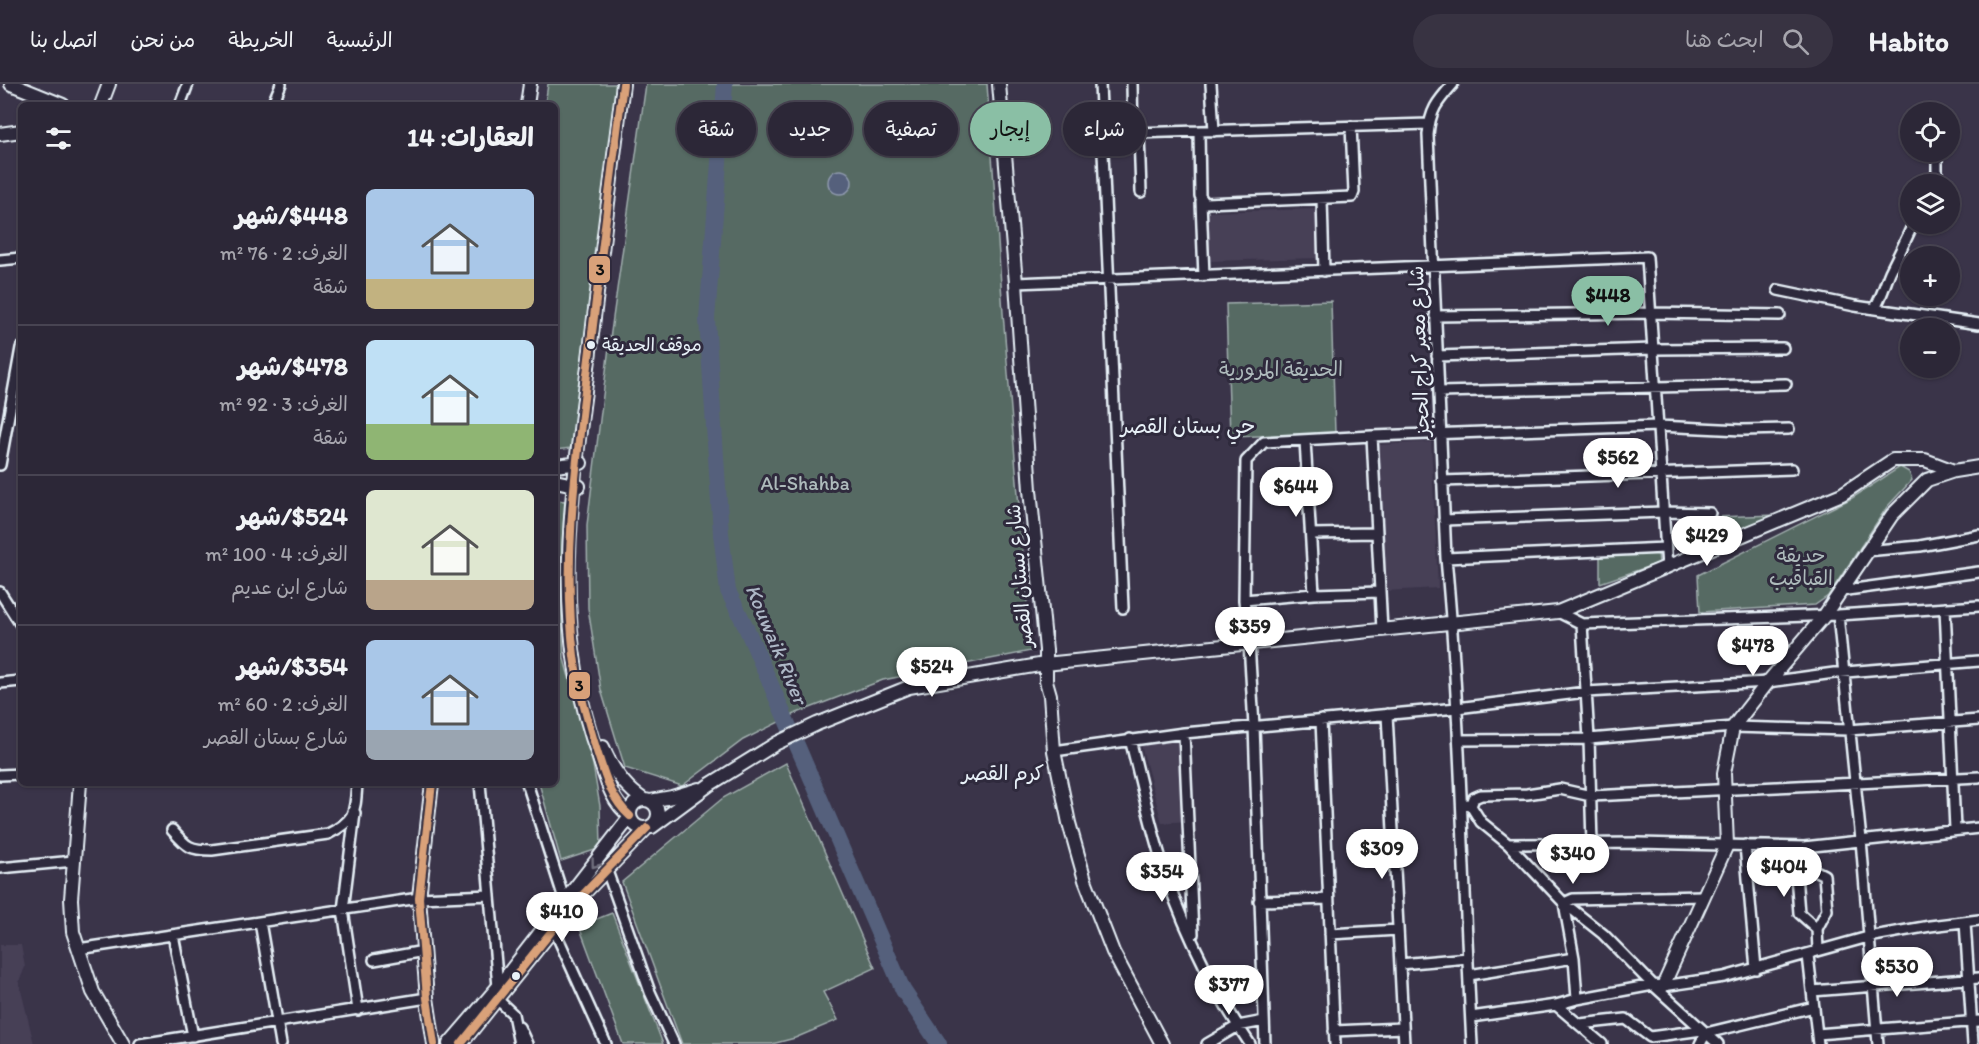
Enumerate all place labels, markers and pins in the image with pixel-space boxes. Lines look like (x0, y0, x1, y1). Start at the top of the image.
pin: $448 (1572, 276, 1644, 327)
place label: موقف الحديقة (602, 334, 702, 356)
marker: موقف الحديقة (585, 339, 597, 351)
pin: $562 (1582, 438, 1654, 489)
pin: $644 (1260, 467, 1332, 518)
pin: $429 (1671, 516, 1743, 567)
pin: $359 (1214, 607, 1286, 658)
pin: $478 (1717, 626, 1789, 677)
pin: $524 (896, 647, 968, 698)
pin: $309 (1346, 829, 1418, 880)
pin: $340 (1537, 834, 1609, 885)
pin: $404 (1748, 847, 1820, 898)
pin: $354 (1126, 852, 1198, 903)
pin: $410 (526, 892, 598, 943)
pin: $530 (1861, 947, 1933, 998)
pin: $377 (1193, 965, 1265, 1016)
unlabelled marker (510, 970, 522, 982)

